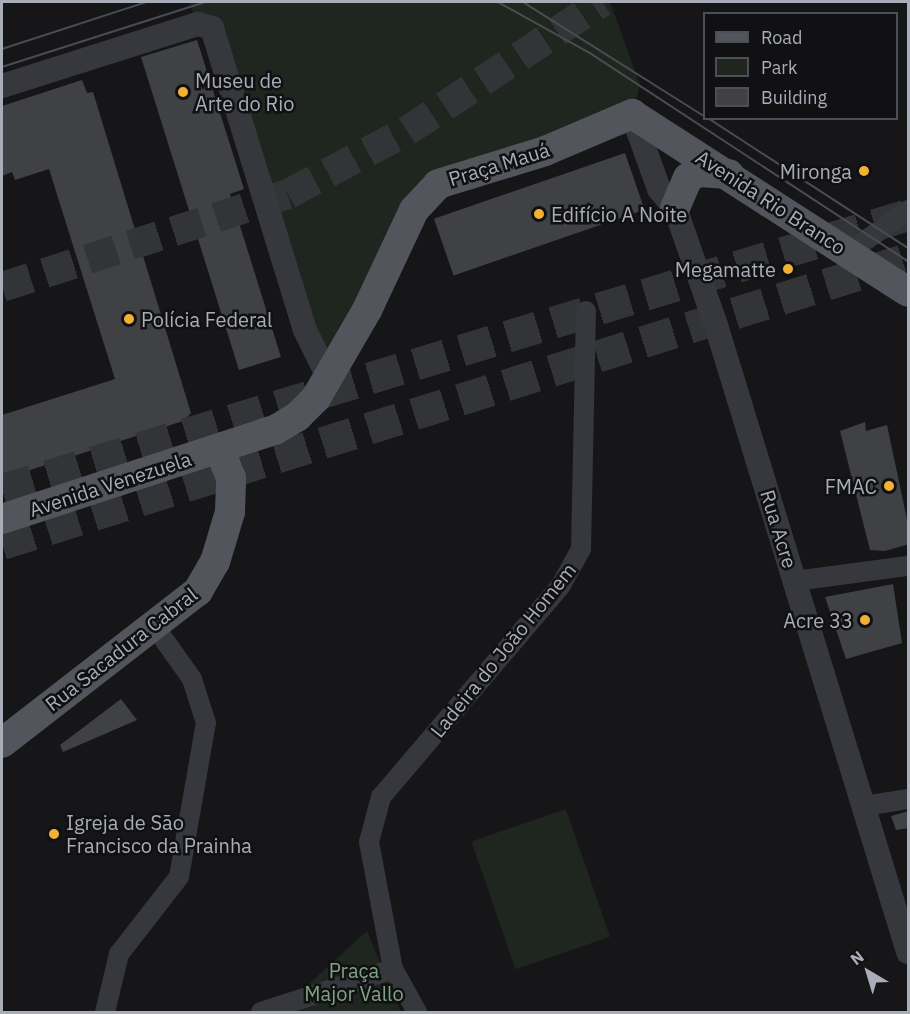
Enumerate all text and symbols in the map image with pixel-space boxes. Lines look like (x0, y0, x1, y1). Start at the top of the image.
legend (703, 12, 898, 120)
text: Road (761, 26, 802, 49)
text: Park (761, 56, 797, 79)
place label: Museu de Arte do Rio (195, 68, 294, 115)
marker: Museu de Arte do Rio (176, 85, 190, 99)
text: Building (761, 86, 827, 109)
street label: Praça Mauá (446, 137, 552, 191)
street label: Avenida Rio Branco (692, 145, 850, 259)
place label: Mironga (780, 159, 852, 183)
marker: Mironga (857, 164, 871, 178)
place label: Edifício A Noite (551, 202, 687, 226)
marker: Edifício A Noite (532, 207, 546, 221)
place label: Megamatte (675, 257, 776, 281)
marker: Megamatte (781, 262, 795, 276)
place label: Polícia Federal (141, 307, 272, 331)
marker: Polícia Federal (122, 312, 136, 326)
street label: Avenida Venezuela (26, 446, 194, 522)
place label: FMAC (825, 474, 877, 498)
marker: FMAC (882, 479, 896, 493)
street label: Rua Acre (756, 487, 802, 571)
street label: Ladeira do João Homem (425, 558, 581, 742)
street label: Rua Sacadura Cabral (40, 582, 202, 716)
place label: Acre 33 (783, 608, 853, 632)
marker: Acre 33 (858, 613, 872, 627)
place label: Igreja de São Francisco da Prainha (66, 810, 252, 857)
marker: Igreja de São Francisco da Prainha (47, 827, 61, 841)
north arrow (838, 942, 898, 1002)
text: N (846, 946, 868, 969)
park label: Praça Major Vallo (304, 959, 404, 1006)

